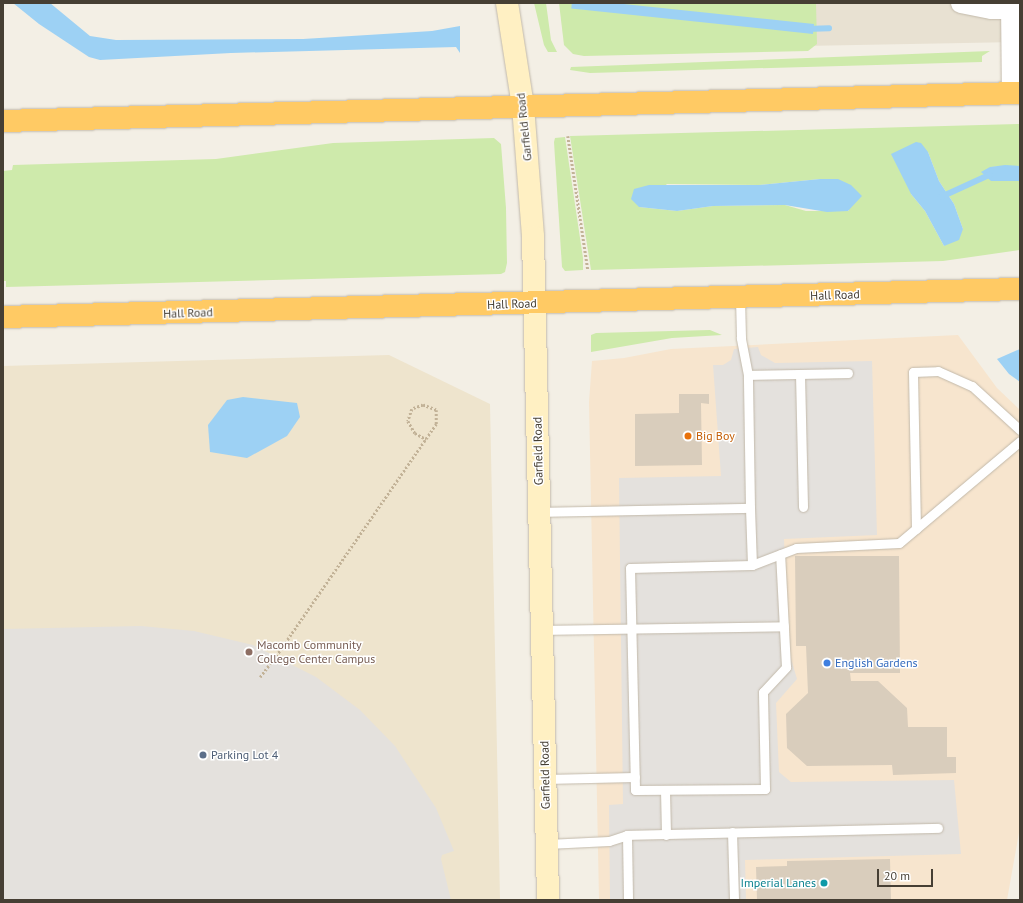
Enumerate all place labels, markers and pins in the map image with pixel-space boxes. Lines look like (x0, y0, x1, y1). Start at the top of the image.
place label: Big Boy (696, 429, 735, 443)
marker: Big Boy (683, 431, 693, 441)
place label: Macomb Community College Center Campus (257, 638, 375, 666)
marker: Macomb Community College Center Campus (244, 647, 254, 657)
place label: English Gardens (835, 656, 918, 670)
marker: English Gardens (822, 658, 832, 668)
place label: Parking Lot 4 (211, 748, 278, 762)
marker: Parking Lot 4 (198, 750, 208, 760)
place label: Imperial Lanes (741, 876, 816, 890)
marker: Imperial Lanes (819, 878, 829, 888)

